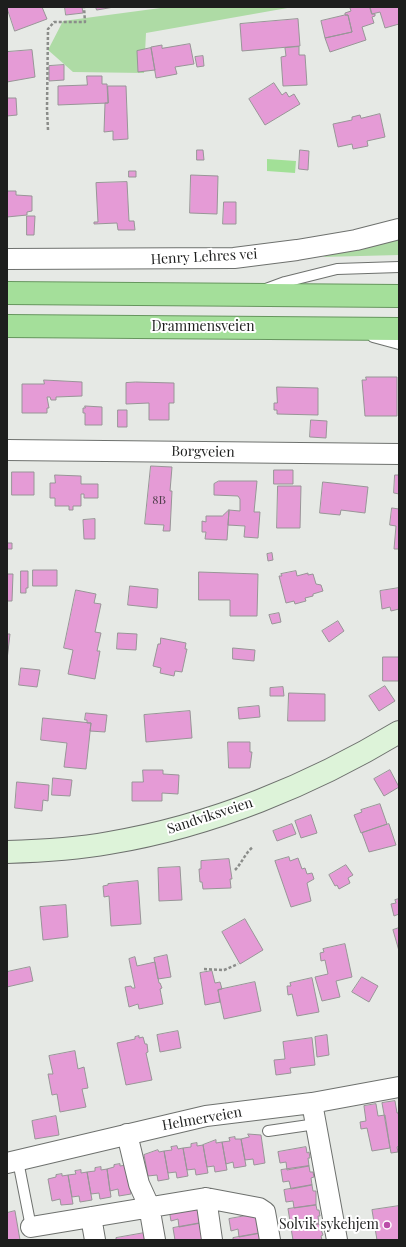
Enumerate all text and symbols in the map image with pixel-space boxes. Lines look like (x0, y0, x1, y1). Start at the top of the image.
street label: Henry Lehres vei (150, 246, 258, 268)
street label: Drammensveien (151, 319, 255, 335)
street label: Borgveien (171, 443, 235, 461)
house number: 8B (152, 493, 166, 507)
street label: Sandviksveien (165, 794, 255, 838)
street label: Helmerveien (161, 1104, 243, 1134)
place label: Solvik sykehjem (279, 1217, 379, 1233)
marker: Solvik sykehjem (382, 1220, 392, 1230)

